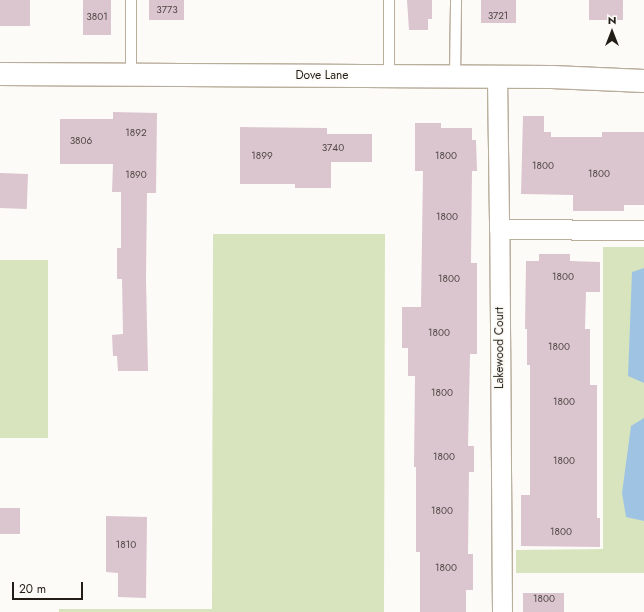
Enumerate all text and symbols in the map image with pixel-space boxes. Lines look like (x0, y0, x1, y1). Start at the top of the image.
house number: 3773 (156, 4, 178, 16)
house number: 3721 (488, 10, 508, 22)
house number: 3801 (86, 11, 108, 23)
north arrow (592, 12, 632, 52)
text: N (608, 12, 616, 28)
street label: Dove Lane (295, 69, 349, 83)
house number: 1892 (125, 127, 147, 139)
house number: 3806 (70, 135, 92, 147)
house number: 3740 (322, 142, 344, 154)
house number: 1899 (251, 150, 273, 162)
house number: 1800 (435, 150, 457, 162)
house number: 1800 (532, 160, 554, 172)
house number: 1800 (588, 168, 610, 180)
house number: 1890 (125, 169, 147, 181)
house number: 1800 (436, 211, 458, 223)
house number: 1800 (552, 271, 574, 283)
house number: 1800 (438, 273, 460, 285)
street label: Lakewood Court (493, 307, 507, 389)
house number: 1800 (428, 327, 450, 339)
house number: 1800 (548, 341, 570, 353)
house number: 1800 (431, 387, 453, 399)
house number: 1800 (553, 396, 575, 408)
house number: 1800 (433, 451, 455, 463)
house number: 1800 (553, 455, 575, 467)
house number: 1800 (431, 505, 453, 517)
house number: 1800 (550, 526, 572, 538)
house number: 1810 (116, 539, 136, 551)
house number: 1800 (435, 562, 457, 574)
scale bar (14, 574, 85, 600)
text: 20 m (19, 580, 46, 598)
house number: 1800 (533, 593, 555, 605)

